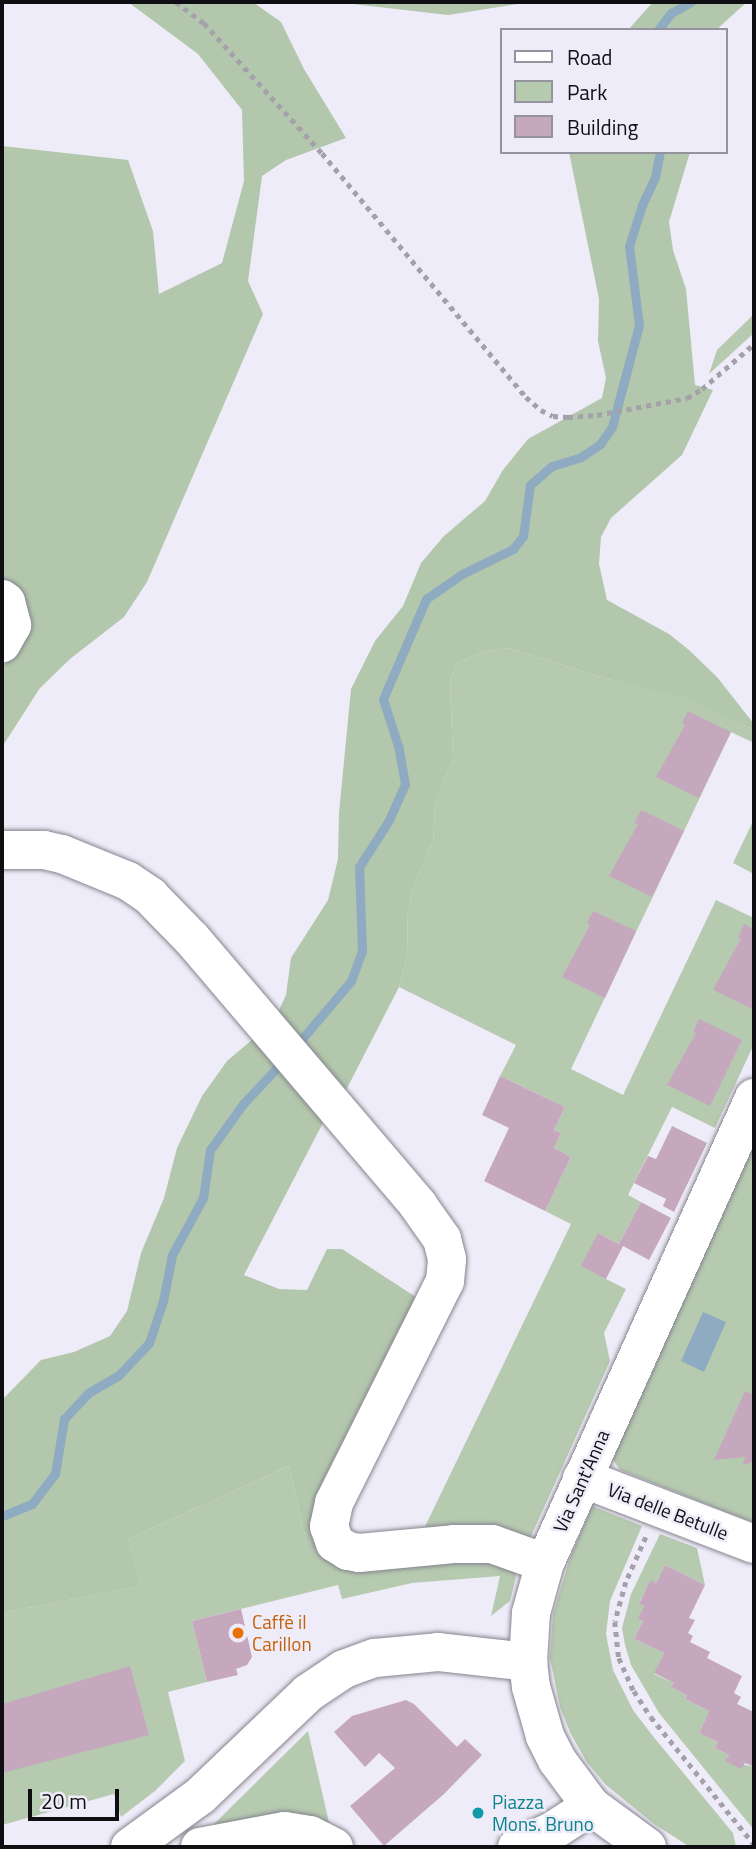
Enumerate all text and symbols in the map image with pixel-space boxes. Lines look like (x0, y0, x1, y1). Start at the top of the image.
legend (500, 28, 728, 154)
text: Road (567, 41, 612, 73)
text: Park (567, 76, 607, 108)
text: Building (567, 111, 638, 143)
street label: Via Sant'Anna (548, 1426, 614, 1536)
street label: Via delle Betulle (604, 1478, 732, 1544)
place label: Caffè il Carillon (252, 1611, 312, 1655)
marker: Caffè il Carillon (230, 1625, 246, 1641)
scale bar (32, 1776, 122, 1820)
text: 20 m (41, 1785, 87, 1817)
place label: Piazza Mons. Bruno (492, 1791, 594, 1835)
marker: Piazza Mons. Bruno (470, 1805, 486, 1821)

